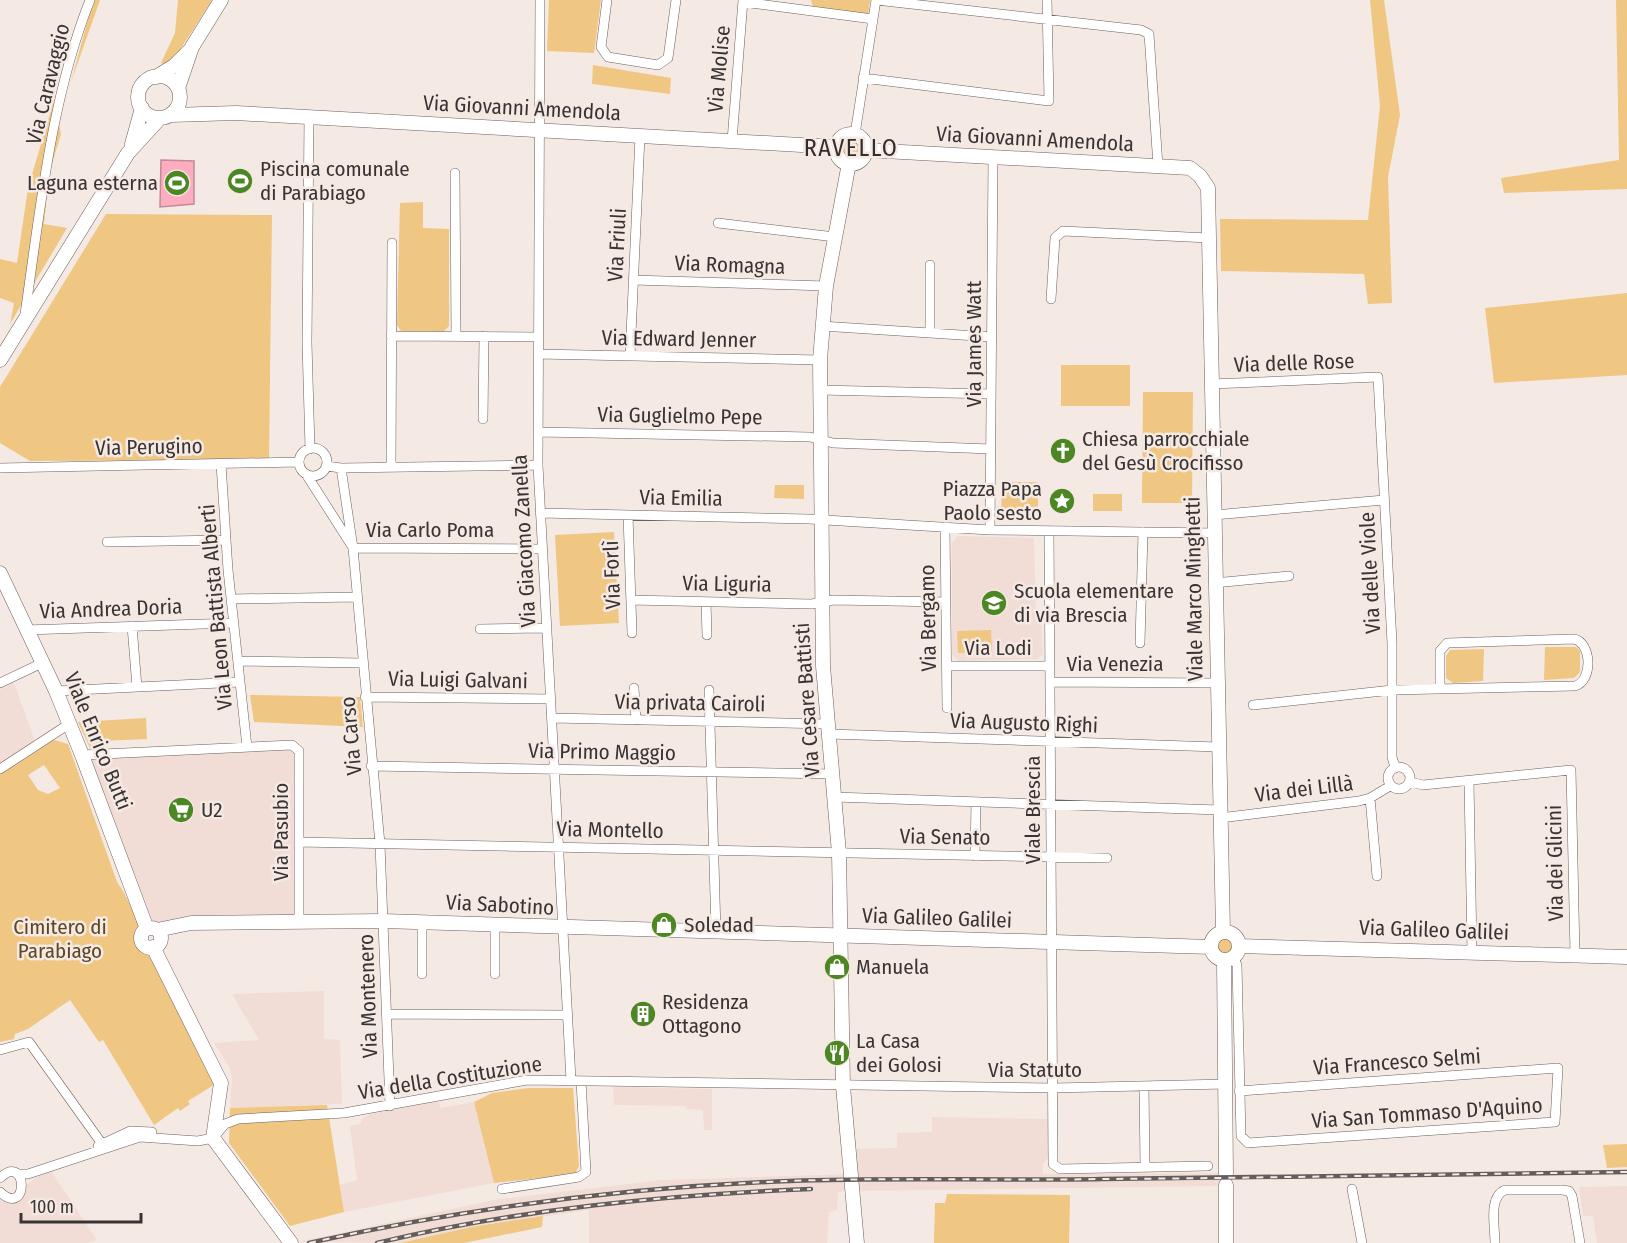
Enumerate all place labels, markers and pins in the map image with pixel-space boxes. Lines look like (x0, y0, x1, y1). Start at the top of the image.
place label: Piscina comunale di Parabiago (260, 156, 410, 206)
sports icon: Piscina comunale di Parabiago (225, 166, 255, 196)
sports icon: Laguna esterna (162, 168, 192, 198)
place label: Laguna esterna (27, 170, 158, 196)
place label: Chiesa parrocchiale del Gesù Crocifisso (1082, 426, 1249, 476)
church icon: Chiesa parrocchiale del Gesù Crocifisso (1048, 436, 1078, 466)
place label: Piazza Papa Paolo sesto (942, 476, 1042, 526)
place icon: Piazza Papa Paolo sesto (1047, 486, 1077, 516)
place label: Scuola elementare di via Brescia (1014, 578, 1174, 628)
school or university icon: Scuola elementare di via Brescia (979, 588, 1009, 618)
supermarket icon: U2 (166, 795, 196, 825)
place label: U2 (201, 797, 223, 823)
shop icon: Soledad (649, 910, 679, 940)
place label: Soledad (684, 912, 754, 938)
shop icon: Manuela (822, 952, 852, 982)
place label: Manuela (856, 954, 929, 980)
place label: Residenza Ottagono (662, 989, 749, 1039)
building icon: Residenza Ottagono (628, 999, 658, 1029)
place label: La Casa dei Golosi (856, 1028, 942, 1078)
restaurant icon: La Casa dei Golosi (822, 1038, 852, 1068)

